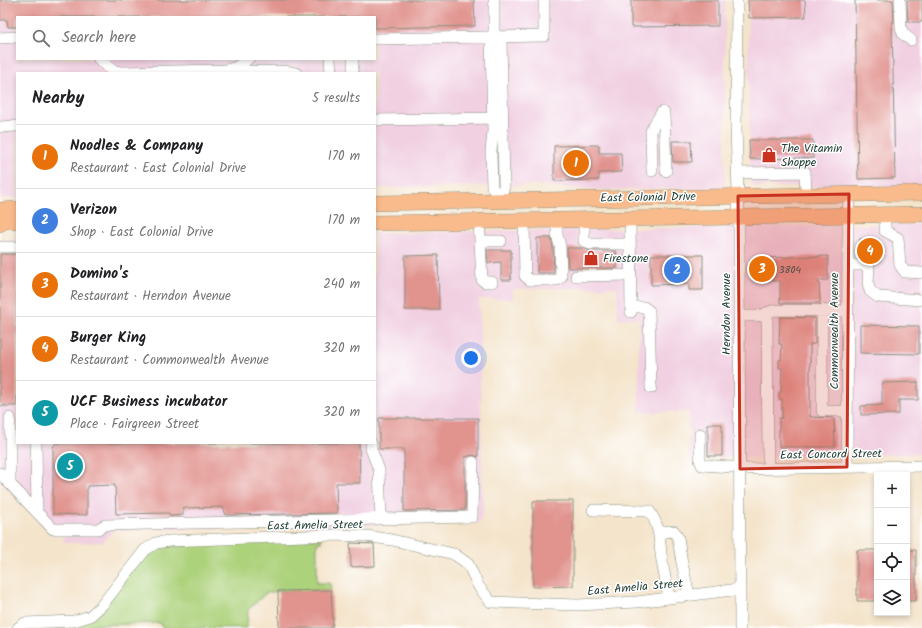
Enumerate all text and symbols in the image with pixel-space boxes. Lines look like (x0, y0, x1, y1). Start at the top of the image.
search box (16, 16, 376, 60)
text: Search here (62, 26, 136, 50)
icon: search (30, 27, 52, 49)
text: Nearby (32, 85, 84, 112)
text: 5 results (312, 88, 360, 109)
text: Noodles & Company (70, 134, 203, 158)
place label: The Vitamin Shoppe (781, 139, 842, 172)
text: 1 (43, 146, 47, 167)
text: 170 m (328, 146, 360, 167)
shop icon: The Vitamin Shoppe (760, 146, 778, 164)
pin: 1 (563, 148, 589, 178)
text: Restaurant · East Colonial Drive (70, 158, 246, 179)
street label: East Colonial Drive (600, 187, 697, 208)
text: Verizon (70, 198, 117, 222)
text: 2 (41, 210, 49, 231)
text: 170 m (328, 210, 360, 231)
text: Shop · East Colonial Drive (70, 222, 213, 243)
pin: 4 (857, 236, 883, 266)
shop icon: Firestone (582, 249, 600, 267)
place label: Firestone (603, 249, 649, 268)
pin: 3 (749, 254, 775, 284)
pin: 2 (664, 255, 690, 285)
text: Domino's (70, 262, 128, 286)
house number: 3804 (779, 262, 802, 278)
street label: Commonwealth Avenue (825, 272, 844, 389)
street label: Herndon Avenue (717, 273, 736, 355)
text: 3 (41, 274, 49, 295)
text: 240 m (323, 274, 360, 295)
text: Restaurant · Herndon Avenue (70, 286, 231, 307)
text: Burger King (70, 326, 146, 350)
text: 4 (41, 338, 49, 359)
text: 320 m (323, 338, 360, 359)
your location (461, 348, 481, 368)
text: Restaurant · Commonwealth Avenue (70, 350, 269, 371)
text: UCF Business incubator (70, 390, 227, 414)
text: 5 (42, 402, 48, 423)
text: 320 m (323, 402, 360, 423)
text: Place · Fairgreen Street (70, 414, 199, 435)
street label: East Concord Street (780, 444, 883, 465)
pin: 5 (57, 451, 83, 481)
map controls (874, 472, 910, 616)
button: + (874, 472, 910, 508)
button: − (874, 508, 910, 544)
street label: East Amelia Street (267, 515, 364, 536)
button: locate (874, 544, 910, 580)
street label: East Amelia Street (586, 574, 684, 601)
button: layers (874, 580, 910, 616)

